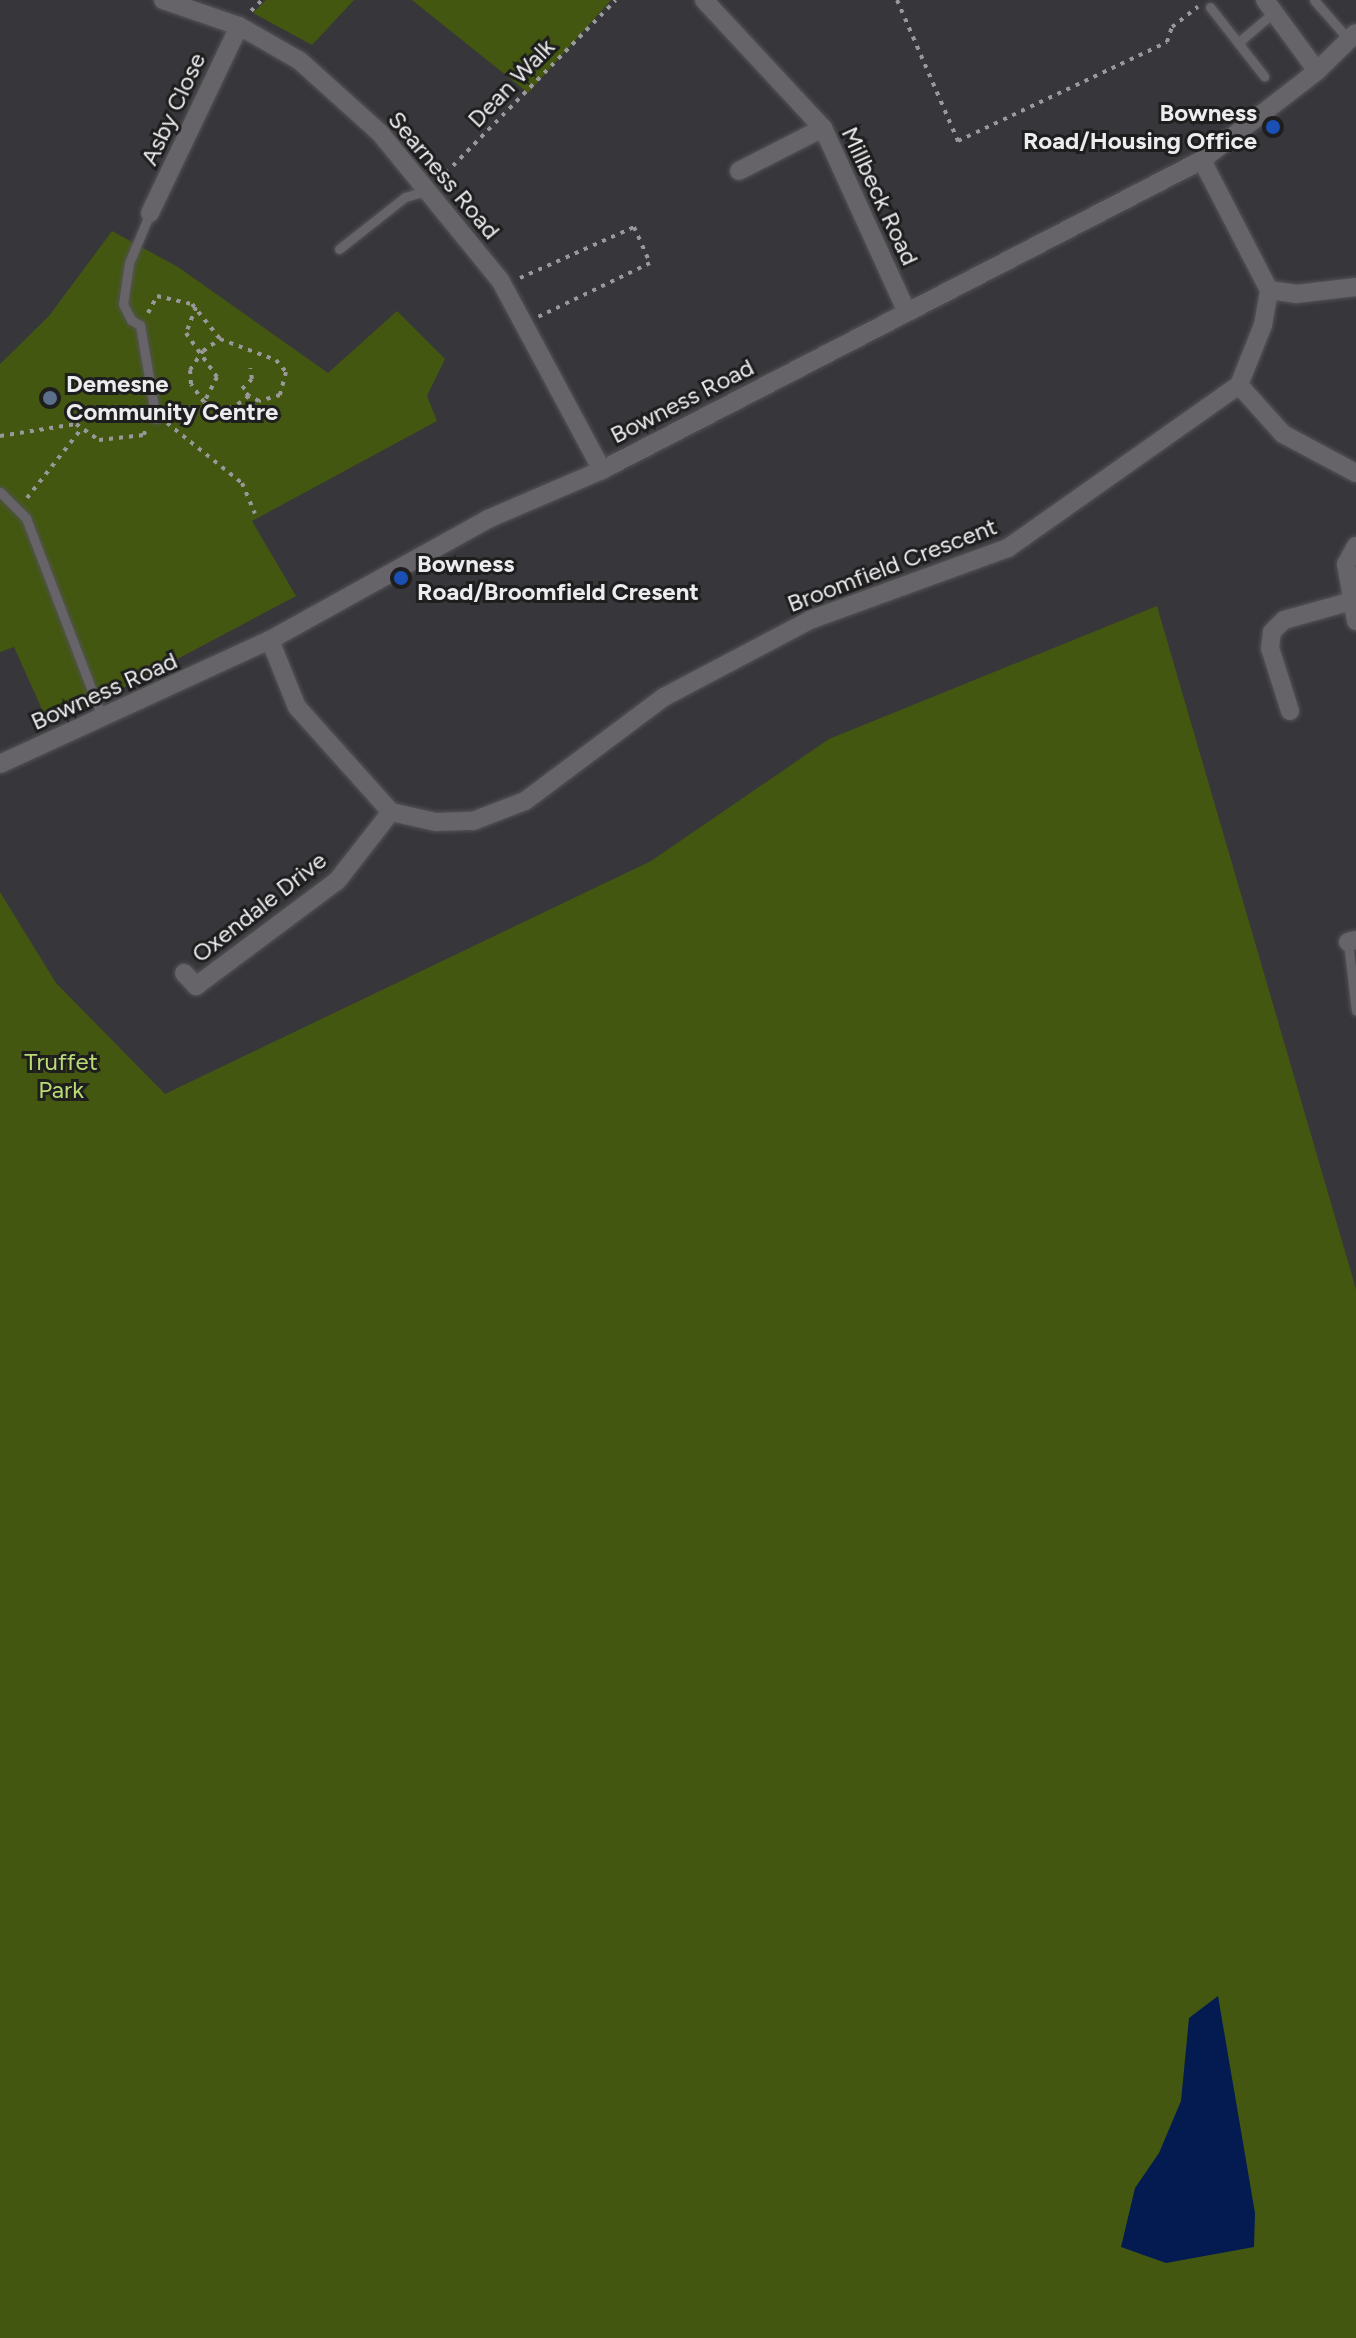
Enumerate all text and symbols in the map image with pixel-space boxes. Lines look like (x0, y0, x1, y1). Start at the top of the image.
street label: Dean Walk (462, 33, 560, 133)
street label: Asby Close (134, 48, 212, 170)
place label: Bowness Road/Housing Office (1023, 99, 1257, 155)
street label: Searness Road (382, 105, 506, 245)
marker: Bowness Road/Housing Office (1264, 118, 1282, 136)
street label: Millbeck Road (835, 122, 925, 270)
street label: Bowness Road (605, 353, 759, 449)
place label: Demesne Community Centre (66, 370, 278, 426)
marker: Demesne Community Centre (41, 389, 59, 407)
street label: Broomfield Crescent (783, 512, 1001, 618)
place label: Bowness Road/Broomfield Cresent (417, 550, 699, 606)
marker: Bowness Road/Broomfield Cresent (392, 569, 410, 587)
street label: Bowness Road (26, 646, 182, 736)
street label: Oxendale Drive (186, 846, 332, 968)
park label: Truffet Park (24, 1048, 98, 1104)

